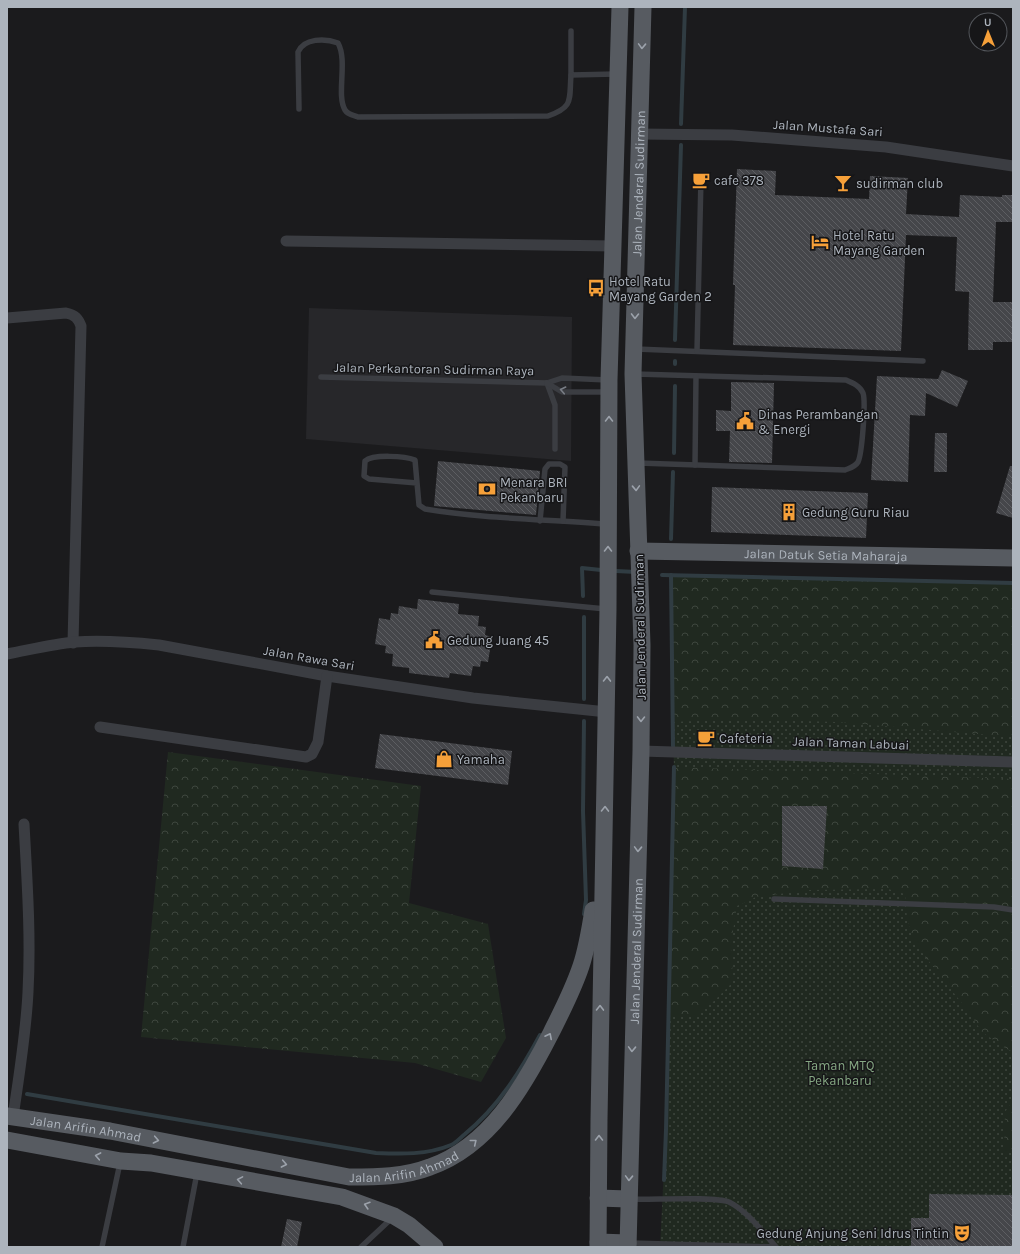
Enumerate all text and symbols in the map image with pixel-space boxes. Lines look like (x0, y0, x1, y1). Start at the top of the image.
north arrow (968, 12, 1008, 52)
text: U (984, 16, 992, 29)
one-way arrow (638, 43, 646, 49)
street label: Jalan Jenderal Sudirman (629, 110, 648, 257)
street label: Jalan Mustafa Sari (773, 117, 883, 139)
cafe icon: cafe 378 (691, 170, 711, 190)
place label: cafe 378 (714, 173, 764, 188)
bar icon: sudirman club (833, 173, 853, 193)
place label: sudirman club (856, 176, 943, 191)
place label: Hotel Ratu Mayang Garden (833, 228, 925, 258)
hotel icon: Hotel Ratu Mayang Garden (810, 232, 830, 252)
place label: Hotel Ratu Mayang Garden 2 (609, 274, 712, 304)
bus stop icon: Hotel Ratu Mayang Garden 2 (586, 278, 606, 298)
one-way arrow (631, 313, 639, 319)
street label: Jalan Perkantoran Sudirman Raya (334, 360, 534, 378)
one-way arrow (560, 387, 567, 395)
place label: Dinas Perambangan & Energi (758, 407, 878, 437)
public building icon: Dinas Perambangan & Energi (735, 411, 755, 431)
one-way arrow (605, 416, 613, 422)
place label: Menara BRI Pekanbaru (500, 475, 567, 505)
bank icon: Menara BRI Pekanbaru (477, 479, 497, 499)
one-way arrow (632, 485, 641, 491)
building icon: Gedung Guru Riau (779, 502, 799, 522)
place label: Gedung Guru Riau (802, 505, 910, 520)
street label: Jalan Datuk Setia Maharaja (744, 545, 908, 564)
one-way arrow (604, 546, 612, 552)
street label: Jalan Jenderal Sudirman (631, 554, 649, 700)
public building icon: Gedung Juang 45 (424, 630, 444, 650)
place label: Gedung Juang 45 (447, 633, 549, 648)
street label: Jalan Rawa Sari (262, 643, 356, 673)
one-way arrow (603, 676, 611, 682)
one-way arrow (637, 716, 645, 722)
cafe icon: Cafeteria (696, 728, 716, 748)
place label: Cafeteria (719, 731, 773, 746)
street label: Jalan Taman Labuai (792, 733, 910, 753)
shop icon: Yamaha (434, 749, 454, 769)
place label: Yamaha (457, 752, 505, 767)
one-way arrow (601, 806, 609, 812)
one-way arrow (634, 846, 642, 852)
street label: Jalan Jenderal Sudirman (626, 878, 645, 1024)
one-way arrow (596, 1005, 605, 1011)
one-way arrow (544, 1033, 552, 1041)
one-way arrow (628, 1046, 637, 1052)
park label: Taman MTQ Pekanbaru (806, 1058, 874, 1088)
street label: Jalan Arifin Ahmad (30, 1112, 143, 1144)
one-way arrow (153, 1135, 159, 1144)
one-way arrow (595, 1135, 603, 1141)
one-way arrow (470, 1139, 477, 1146)
street label: Jalan Arifin Ahmad (350, 1147, 461, 1185)
one-way arrow (95, 1153, 101, 1161)
one-way arrow (281, 1160, 287, 1168)
one-way arrow (625, 1175, 633, 1181)
one-way arrow (237, 1176, 243, 1185)
one-way arrow (364, 1201, 371, 1210)
theatre icon: Gedung Anjung Seni Idrus Tintin (952, 1223, 972, 1243)
place label: Gedung Anjung Seni Idrus Tintin (757, 1226, 949, 1241)

